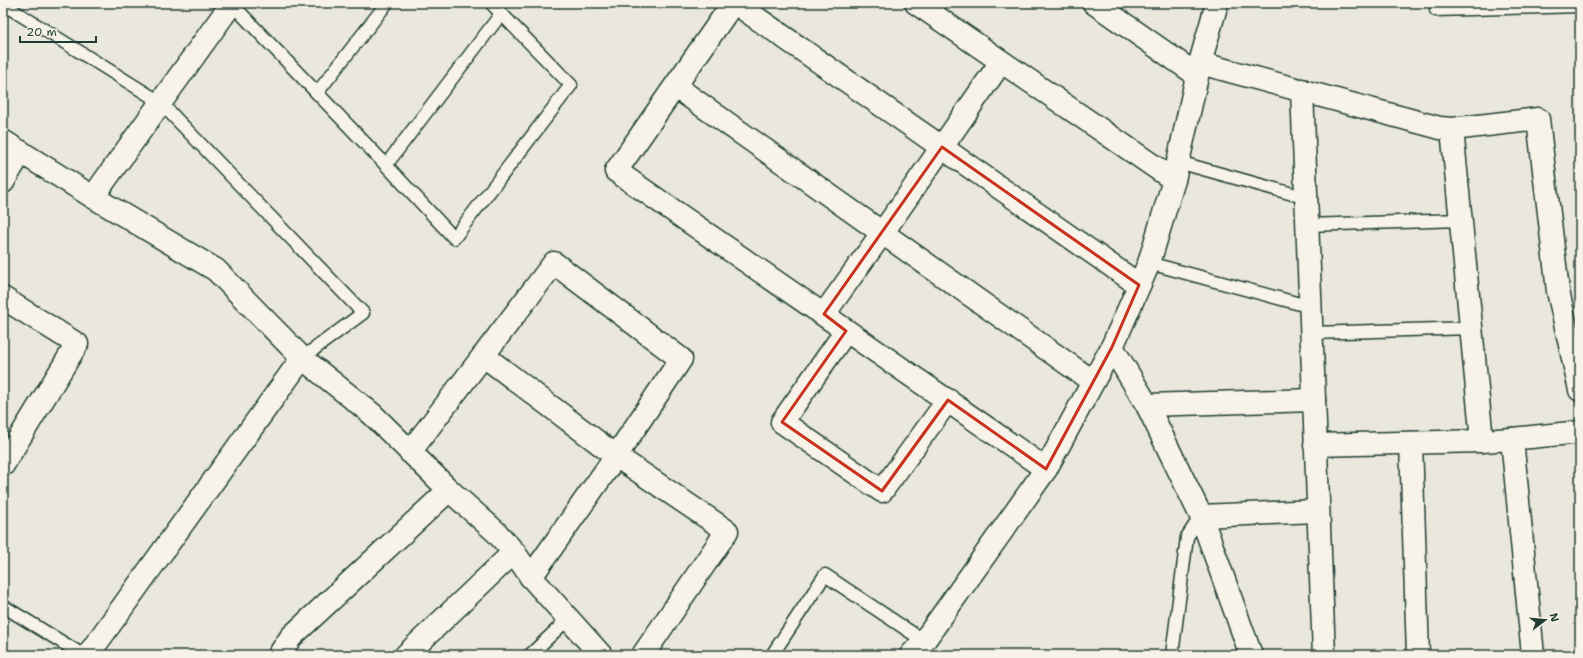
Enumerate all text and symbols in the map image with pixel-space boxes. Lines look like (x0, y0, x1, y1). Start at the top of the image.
scale bar (20, 18, 96, 44)
text: 20 m (26, 24, 57, 40)
north arrow (1525, 600, 1565, 640)
text: N (1546, 611, 1563, 624)

